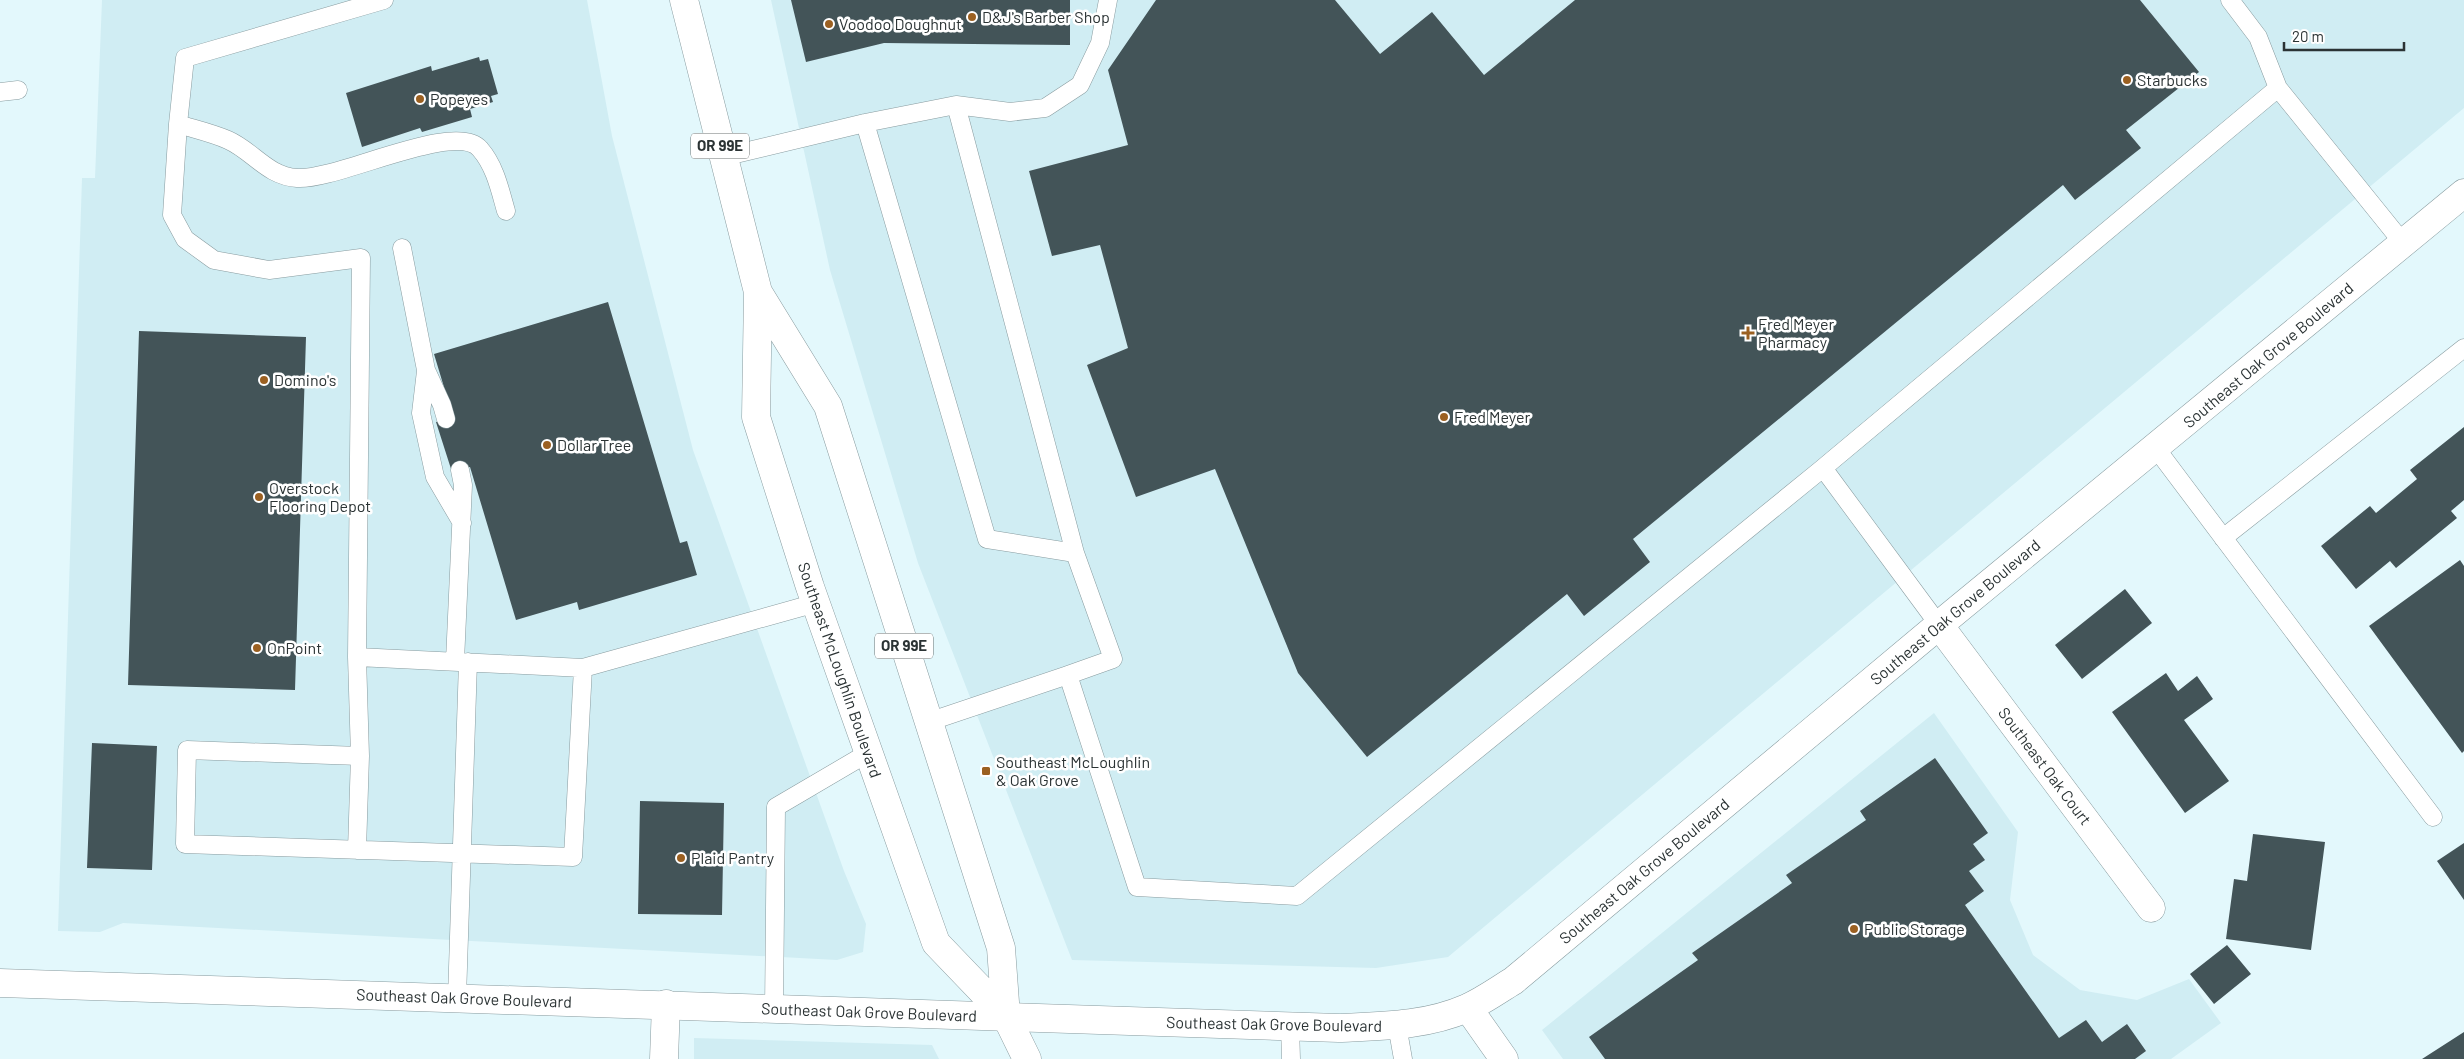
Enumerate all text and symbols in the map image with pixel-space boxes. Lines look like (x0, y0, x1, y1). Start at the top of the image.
place label: D&J's Barber Shop (982, 7, 1110, 26)
marker: D&J's Barber Shop (966, 11, 978, 23)
place label: Voodoo Doughnut (839, 14, 962, 33)
marker: Voodoo Doughnut (823, 18, 835, 30)
scale bar (2284, 20, 2404, 52)
text: 20 m (2292, 27, 2324, 45)
place label: Starbucks (2137, 70, 2207, 89)
marker: Starbucks (2121, 74, 2133, 86)
place label: Popeyes (430, 89, 488, 108)
marker: Popeyes (414, 93, 426, 105)
road number: OR 99E (691, 134, 749, 158)
street label: Southeast Oak Grove Boulevard (2179, 278, 2356, 431)
place label: Fred Meyer Pharmacy (1758, 314, 1834, 351)
marker: Fred Meyer Pharmacy (1742, 327, 1754, 339)
place label: Domino's (274, 370, 336, 389)
marker: Domino's (258, 374, 270, 386)
place label: Fred Meyer (1454, 407, 1530, 426)
marker: Fred Meyer (1438, 411, 1450, 423)
place label: Dollar Tree (557, 435, 631, 454)
marker: Dollar Tree (541, 439, 553, 451)
place label: Overstock Flooring Depot (269, 478, 371, 515)
marker: Overstock Flooring Depot (253, 491, 265, 503)
street label: Southeast Oak Grove Boulevard (1866, 535, 2043, 688)
street label: Southeast McLoughlin Boulevard (795, 560, 886, 780)
road number: OR 99E (875, 634, 933, 658)
place label: OnPoint (267, 638, 322, 657)
marker: OnPoint (251, 642, 263, 654)
street label: Southeast Oak Court (1995, 703, 2096, 828)
place label: Southeast McLoughlin & Oak Grove (996, 752, 1150, 789)
marker: Southeast McLoughlin & Oak Grove (980, 765, 992, 777)
street label: Southeast Oak Grove Boulevard (1555, 794, 1732, 947)
place label: Plaid Pantry (691, 848, 775, 867)
marker: Plaid Pantry (675, 852, 687, 864)
place label: Public Storage (1864, 919, 1965, 938)
marker: Public Storage (1848, 923, 1860, 935)
street label: Southeast Oak Grove Boulevard (356, 984, 572, 1011)
street label: Southeast Oak Grove Boulevard (761, 998, 977, 1025)
street label: Southeast Oak Grove Boulevard (1166, 1012, 1382, 1035)

